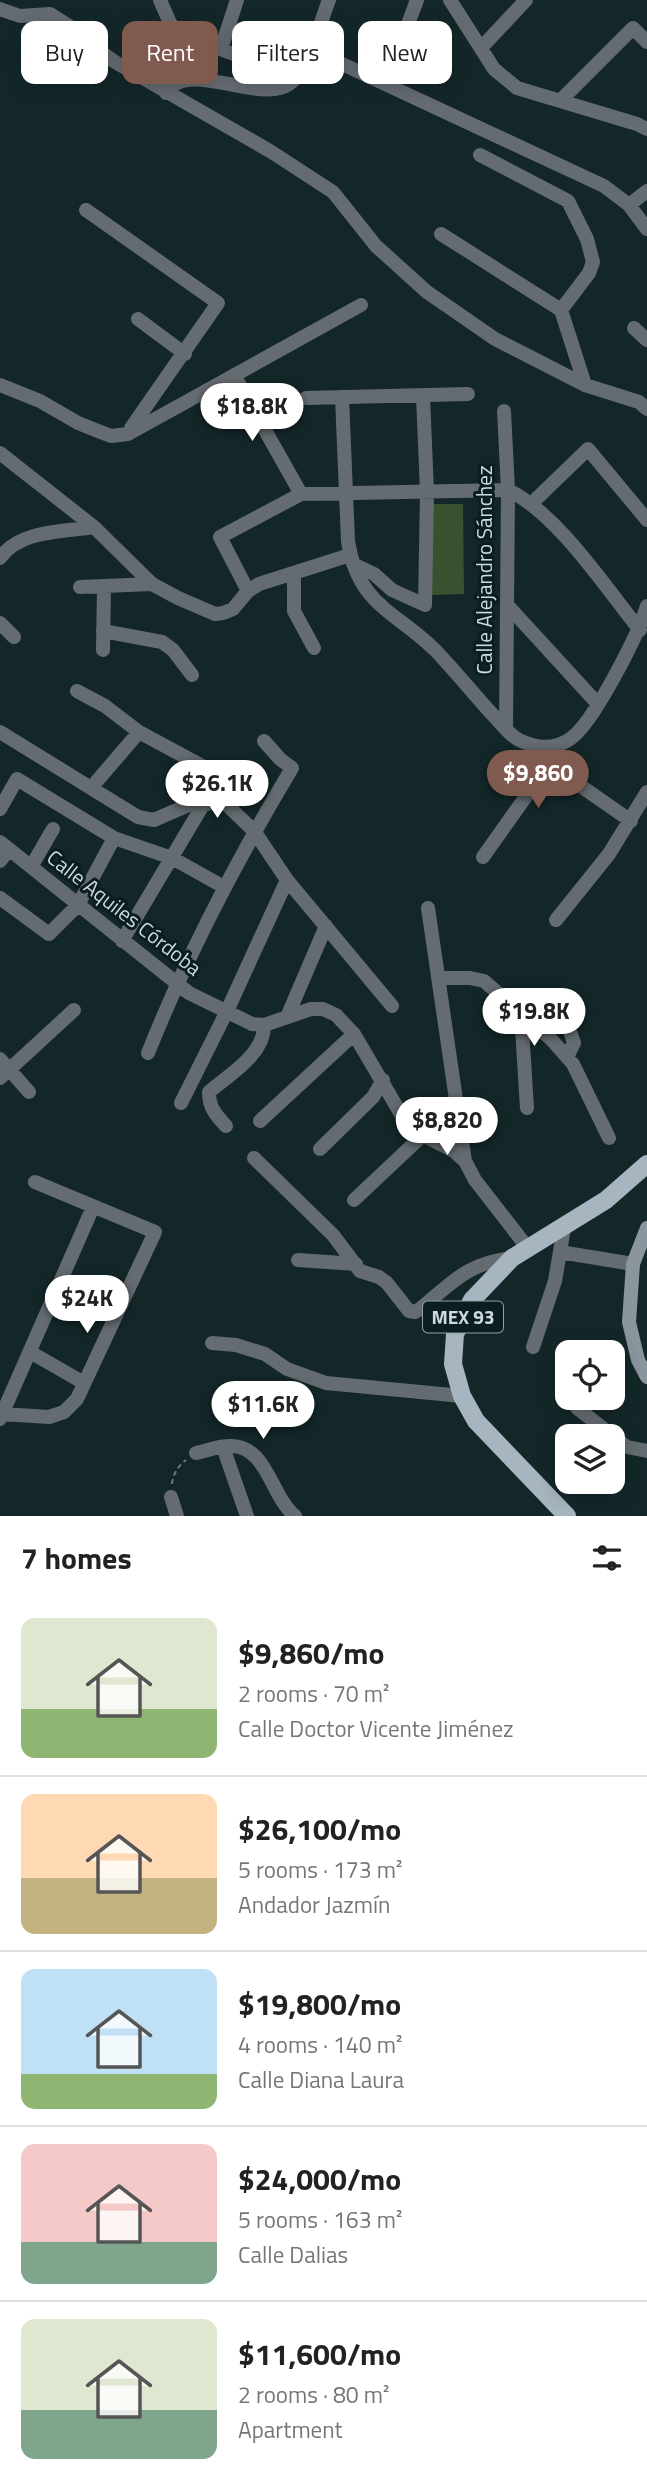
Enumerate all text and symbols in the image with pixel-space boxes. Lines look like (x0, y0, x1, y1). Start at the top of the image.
chip: Buy (21, 21, 108, 84)
chip: Rent (122, 21, 218, 84)
chip: Filters (232, 21, 344, 84)
chip: New (358, 21, 452, 84)
pin: $18.8K (195, 384, 309, 443)
text: $18.8K (216, 388, 288, 423)
street label: Calle Alejandro Sánchez (468, 466, 500, 674)
pin: $9,860 (481, 750, 595, 810)
text: $9,860 (503, 755, 573, 790)
pin: $26.1K (160, 760, 274, 820)
text: $26.1K (181, 765, 253, 800)
street label: Calle Aquiles Córdoba (40, 841, 209, 983)
pin: $19.8K (477, 988, 591, 1048)
text: $19.8K (498, 993, 570, 1028)
pin: $8,820 (390, 1098, 504, 1157)
text: $8,820 (412, 1102, 482, 1137)
pin: $24K (46, 1276, 128, 1335)
text: $24K (61, 1280, 113, 1315)
road number: MEX 93 (423, 1302, 503, 1332)
map controls (555, 1340, 625, 1494)
button: locate (555, 1340, 625, 1410)
pin: $11.6K (206, 1382, 320, 1441)
text: $11.6K (227, 1386, 299, 1421)
button: layers (555, 1424, 625, 1494)
text: 7 homes (21, 1535, 132, 1581)
icon: filters (588, 1539, 626, 1577)
text: $9,860/mo (238, 1630, 384, 1676)
icon: home (77, 1646, 161, 1730)
text: 2 rooms · 70 m² (238, 1676, 389, 1711)
text: Calle Doctor Vicente Jiménez (238, 1711, 514, 1746)
text: $26,100/mo (238, 1806, 401, 1852)
icon: home (77, 1822, 161, 1906)
text: 5 rooms · 173 m² (238, 1852, 402, 1887)
text: Andador Jazmín (238, 1887, 390, 1922)
text: $19,800/mo (238, 1981, 401, 2027)
icon: home (77, 1997, 161, 2081)
text: 4 rooms · 140 m² (238, 2027, 402, 2062)
text: Calle Diana Laura (238, 2062, 404, 2097)
text: $24,000/mo (238, 2156, 401, 2202)
icon: home (77, 2172, 161, 2256)
text: 5 rooms · 163 m² (238, 2202, 402, 2237)
text: Calle Dalias (238, 2237, 348, 2272)
text: $11,600/mo (238, 2331, 401, 2377)
icon: home (77, 2347, 161, 2431)
text: 2 rooms · 80 m² (238, 2377, 389, 2412)
text: Apartment (238, 2412, 343, 2447)

